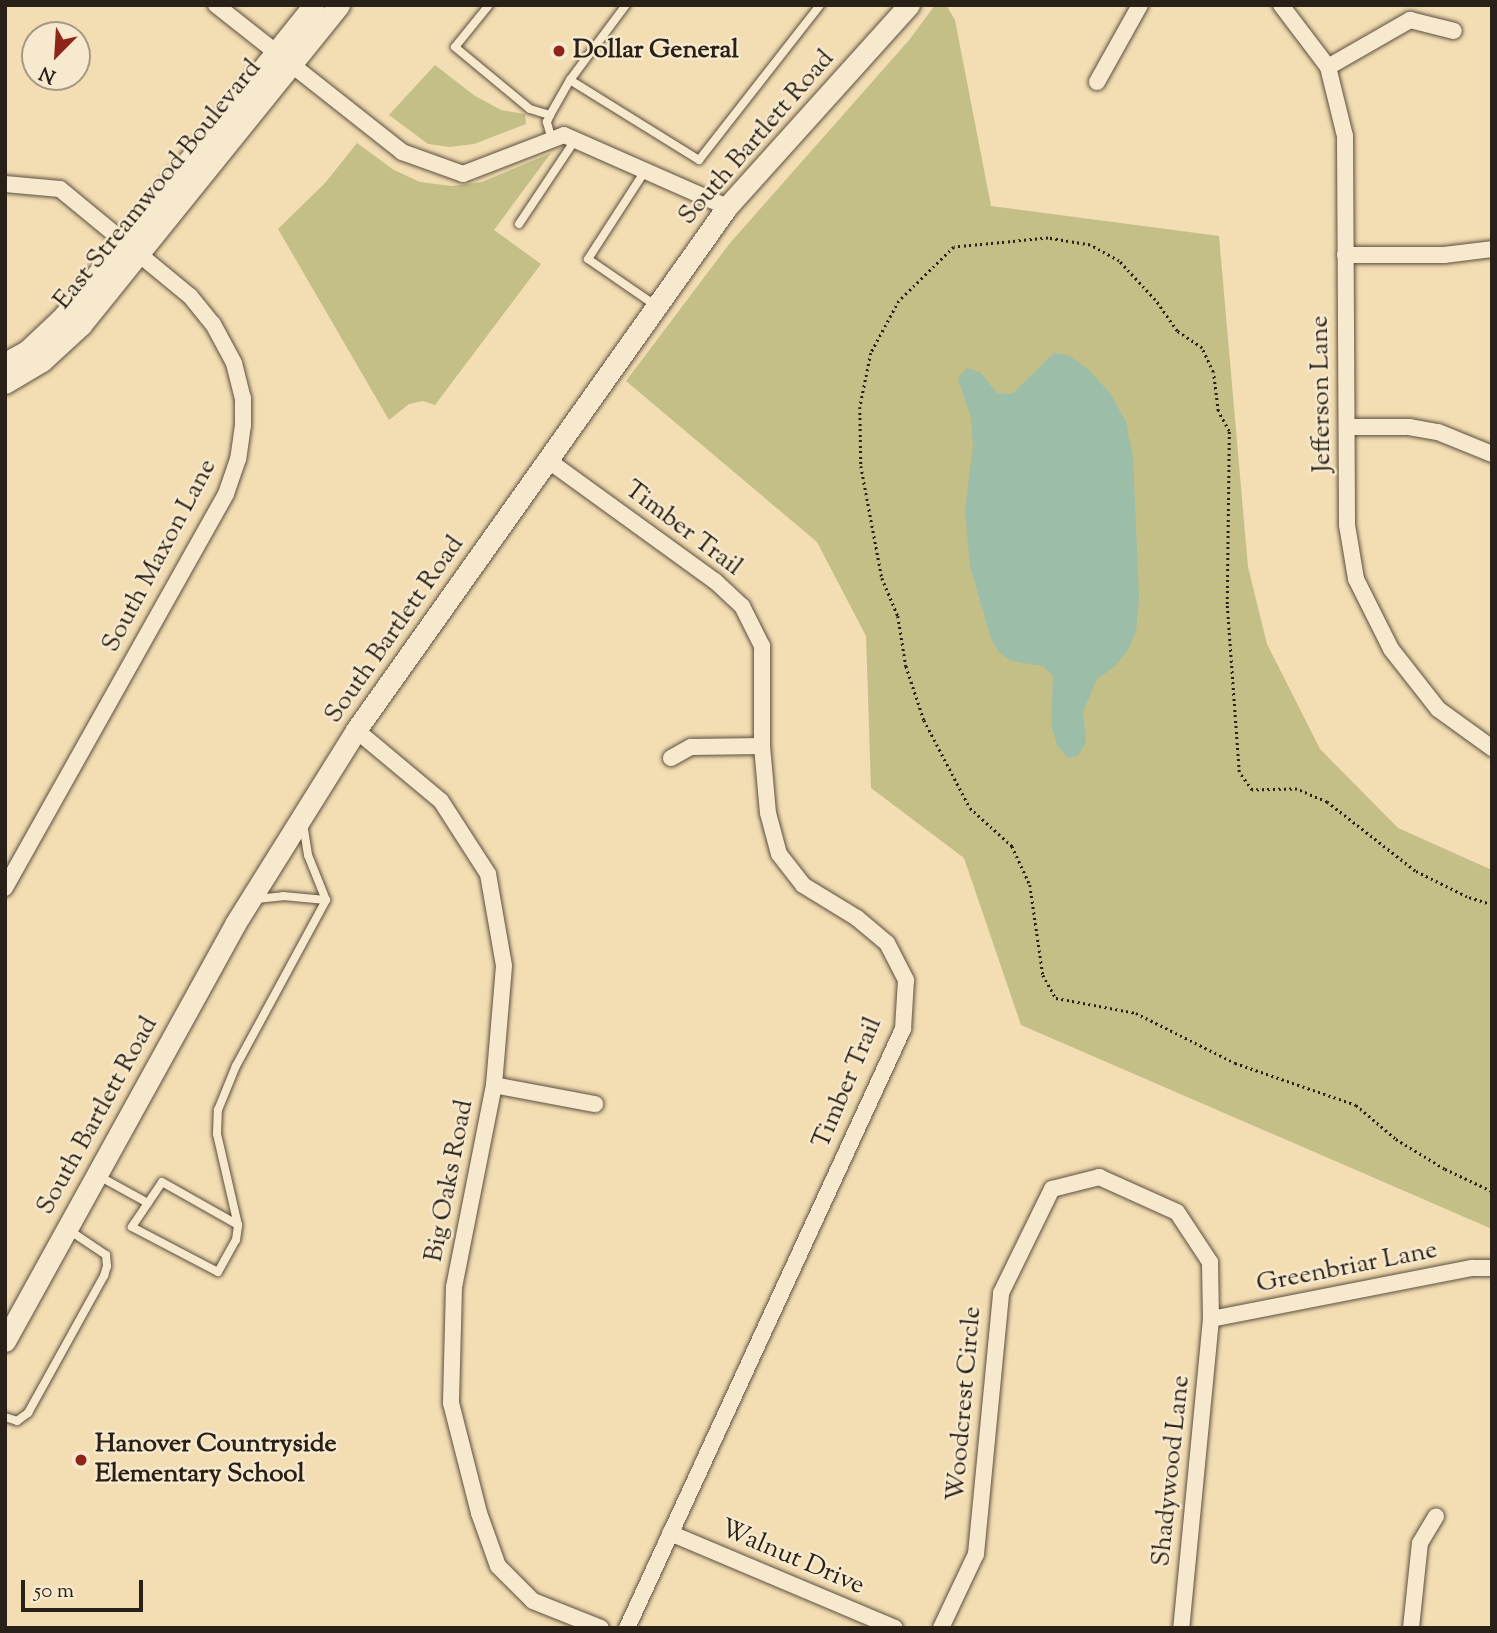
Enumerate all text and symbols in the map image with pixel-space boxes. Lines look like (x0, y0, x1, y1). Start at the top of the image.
north arrow (21, 21, 91, 91)
place label: Dollar General (573, 35, 739, 67)
marker: Dollar General (551, 43, 567, 59)
street label: South Bartlett Road (672, 44, 842, 232)
street label: East Streamwood Boulevard (48, 54, 268, 316)
text: N (36, 58, 60, 89)
street label: Jefferson Lane (1305, 315, 1339, 473)
street label: South Maxon Lane (96, 454, 224, 658)
street label: Timber Trail (618, 475, 748, 583)
street label: South Bartlett Road (319, 530, 471, 730)
street label: South Bartlett Road (31, 1011, 165, 1221)
street label: Timber Trail (806, 1013, 890, 1153)
street label: Big Oaks Road (419, 1097, 481, 1265)
street label: Greenbriar Lane (1254, 1235, 1440, 1301)
street label: Woodcrest Circle (941, 1305, 989, 1503)
street label: Shadywood Lane (1146, 1374, 1198, 1568)
place label: Hanover Countryside Elementary School (95, 1429, 337, 1490)
marker: Hanover Countryside Elementary School (73, 1452, 89, 1468)
street label: Walnut Drive (715, 1514, 869, 1602)
scale bar (24, 1566, 147, 1610)
text: 50 m (34, 1577, 74, 1607)

